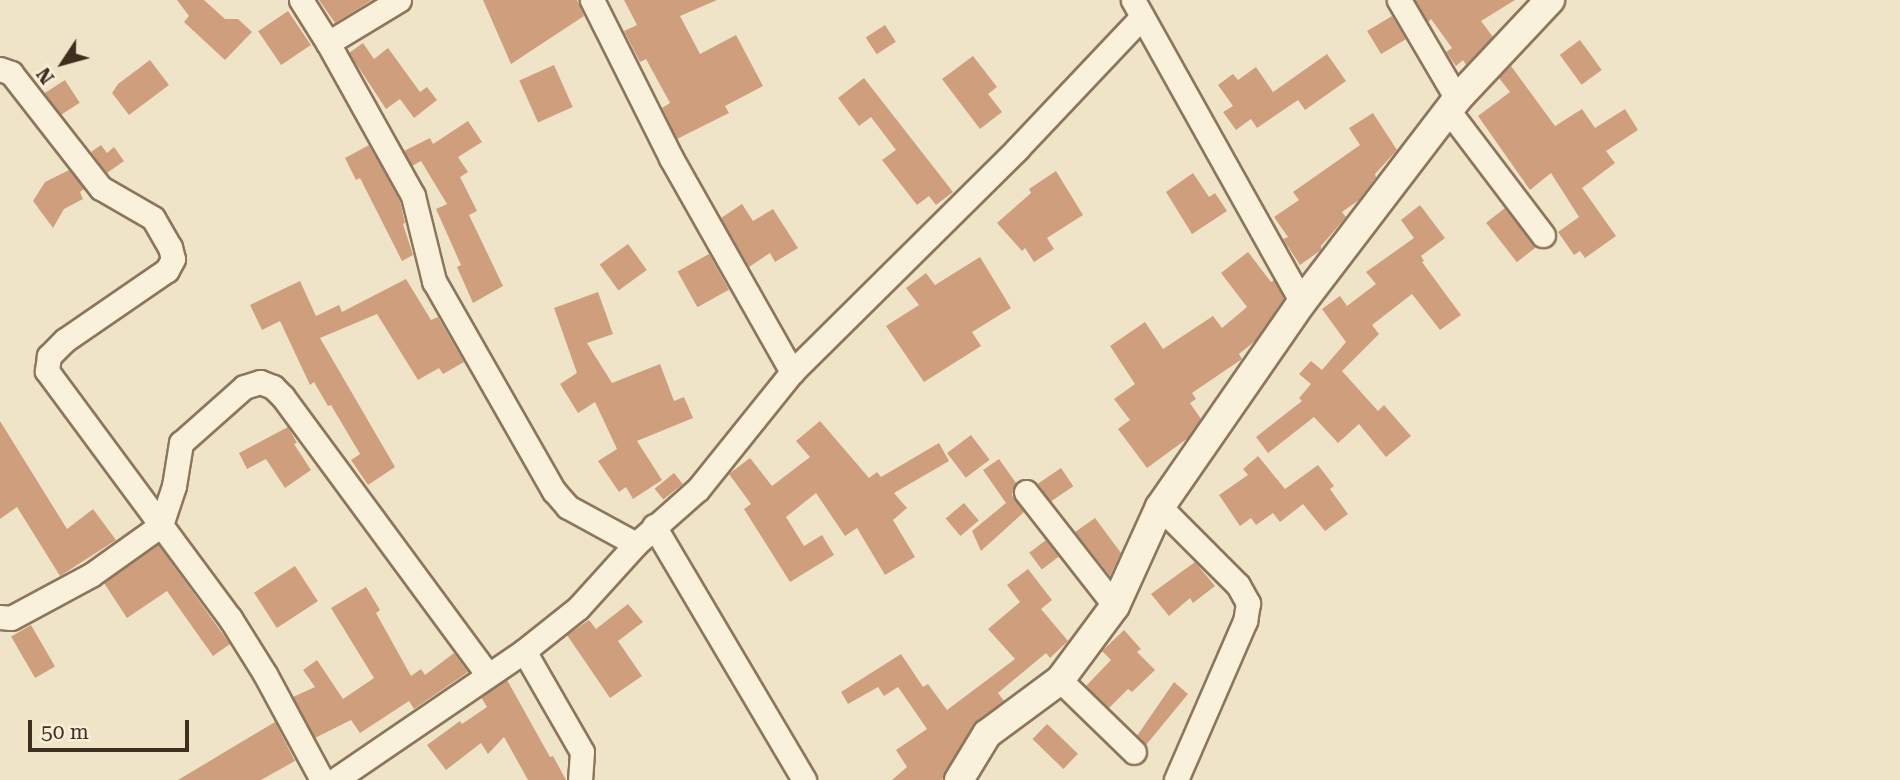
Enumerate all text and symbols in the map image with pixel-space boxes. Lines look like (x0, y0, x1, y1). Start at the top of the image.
north arrow (28, 28, 98, 98)
text: N (32, 63, 59, 88)
scale bar (32, 706, 192, 750)
text: 50 m (41, 720, 89, 744)

